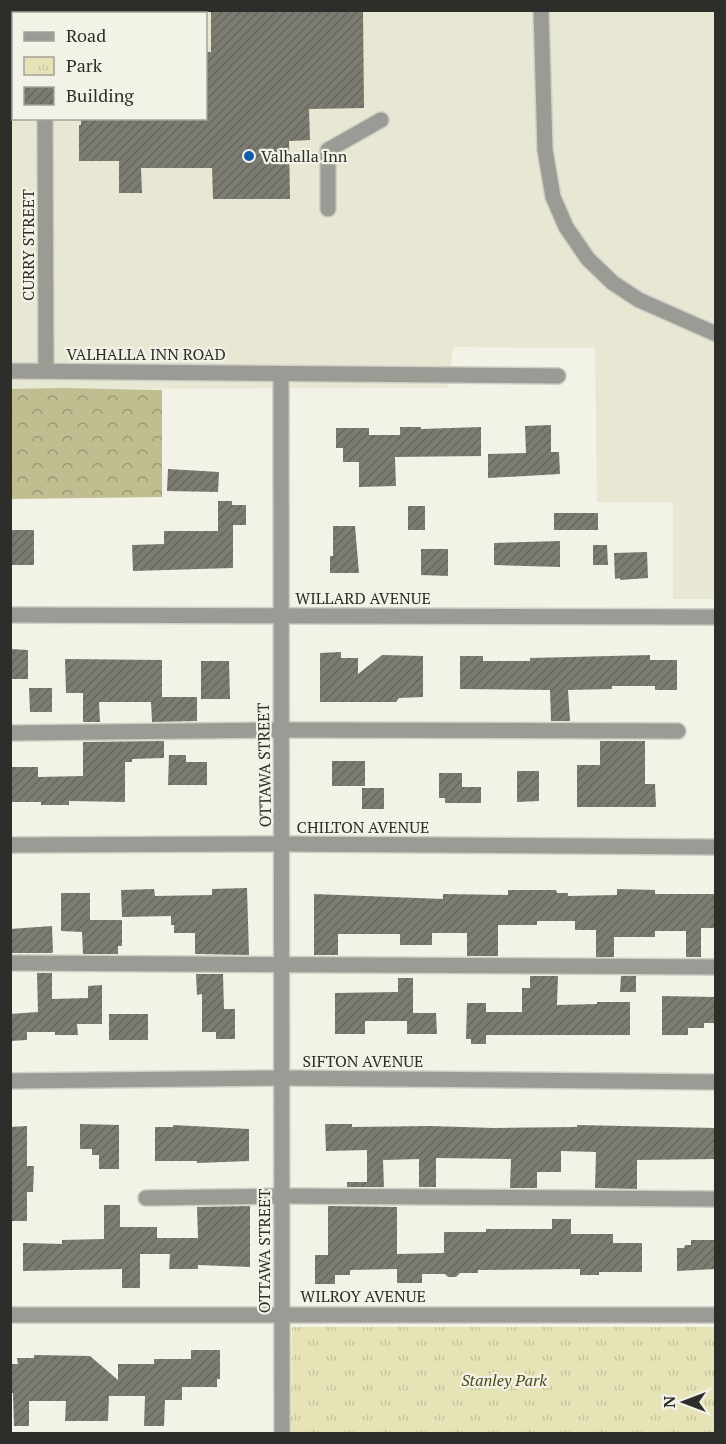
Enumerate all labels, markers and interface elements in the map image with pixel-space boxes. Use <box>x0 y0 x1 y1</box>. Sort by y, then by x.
legend <box>12 12 207 120</box>
text: Road <box>66 23 106 47</box>
text: Park <box>66 53 103 77</box>
text: Building <box>66 83 134 107</box>
place label: Valhalla Inn <box>261 145 348 167</box>
marker: Valhalla Inn <box>242 149 256 163</box>
street label: CURRY STREET <box>17 189 39 301</box>
street label: VALHALLA INN ROAD <box>66 343 226 365</box>
street label: WILLARD AVENUE <box>295 587 431 609</box>
street label: OTTAWA STREET <box>252 702 276 828</box>
street label: CHILTON AVENUE <box>297 816 429 838</box>
street label: SIFTON AVENUE <box>303 1050 423 1072</box>
street label: OTTAWA STREET <box>253 1189 275 1313</box>
street label: WILROY AVENUE <box>300 1285 426 1307</box>
park label: Stanley Park <box>461 1369 547 1391</box>
north arrow <box>654 1372 714 1432</box>
text: N <box>658 1396 680 1408</box>

